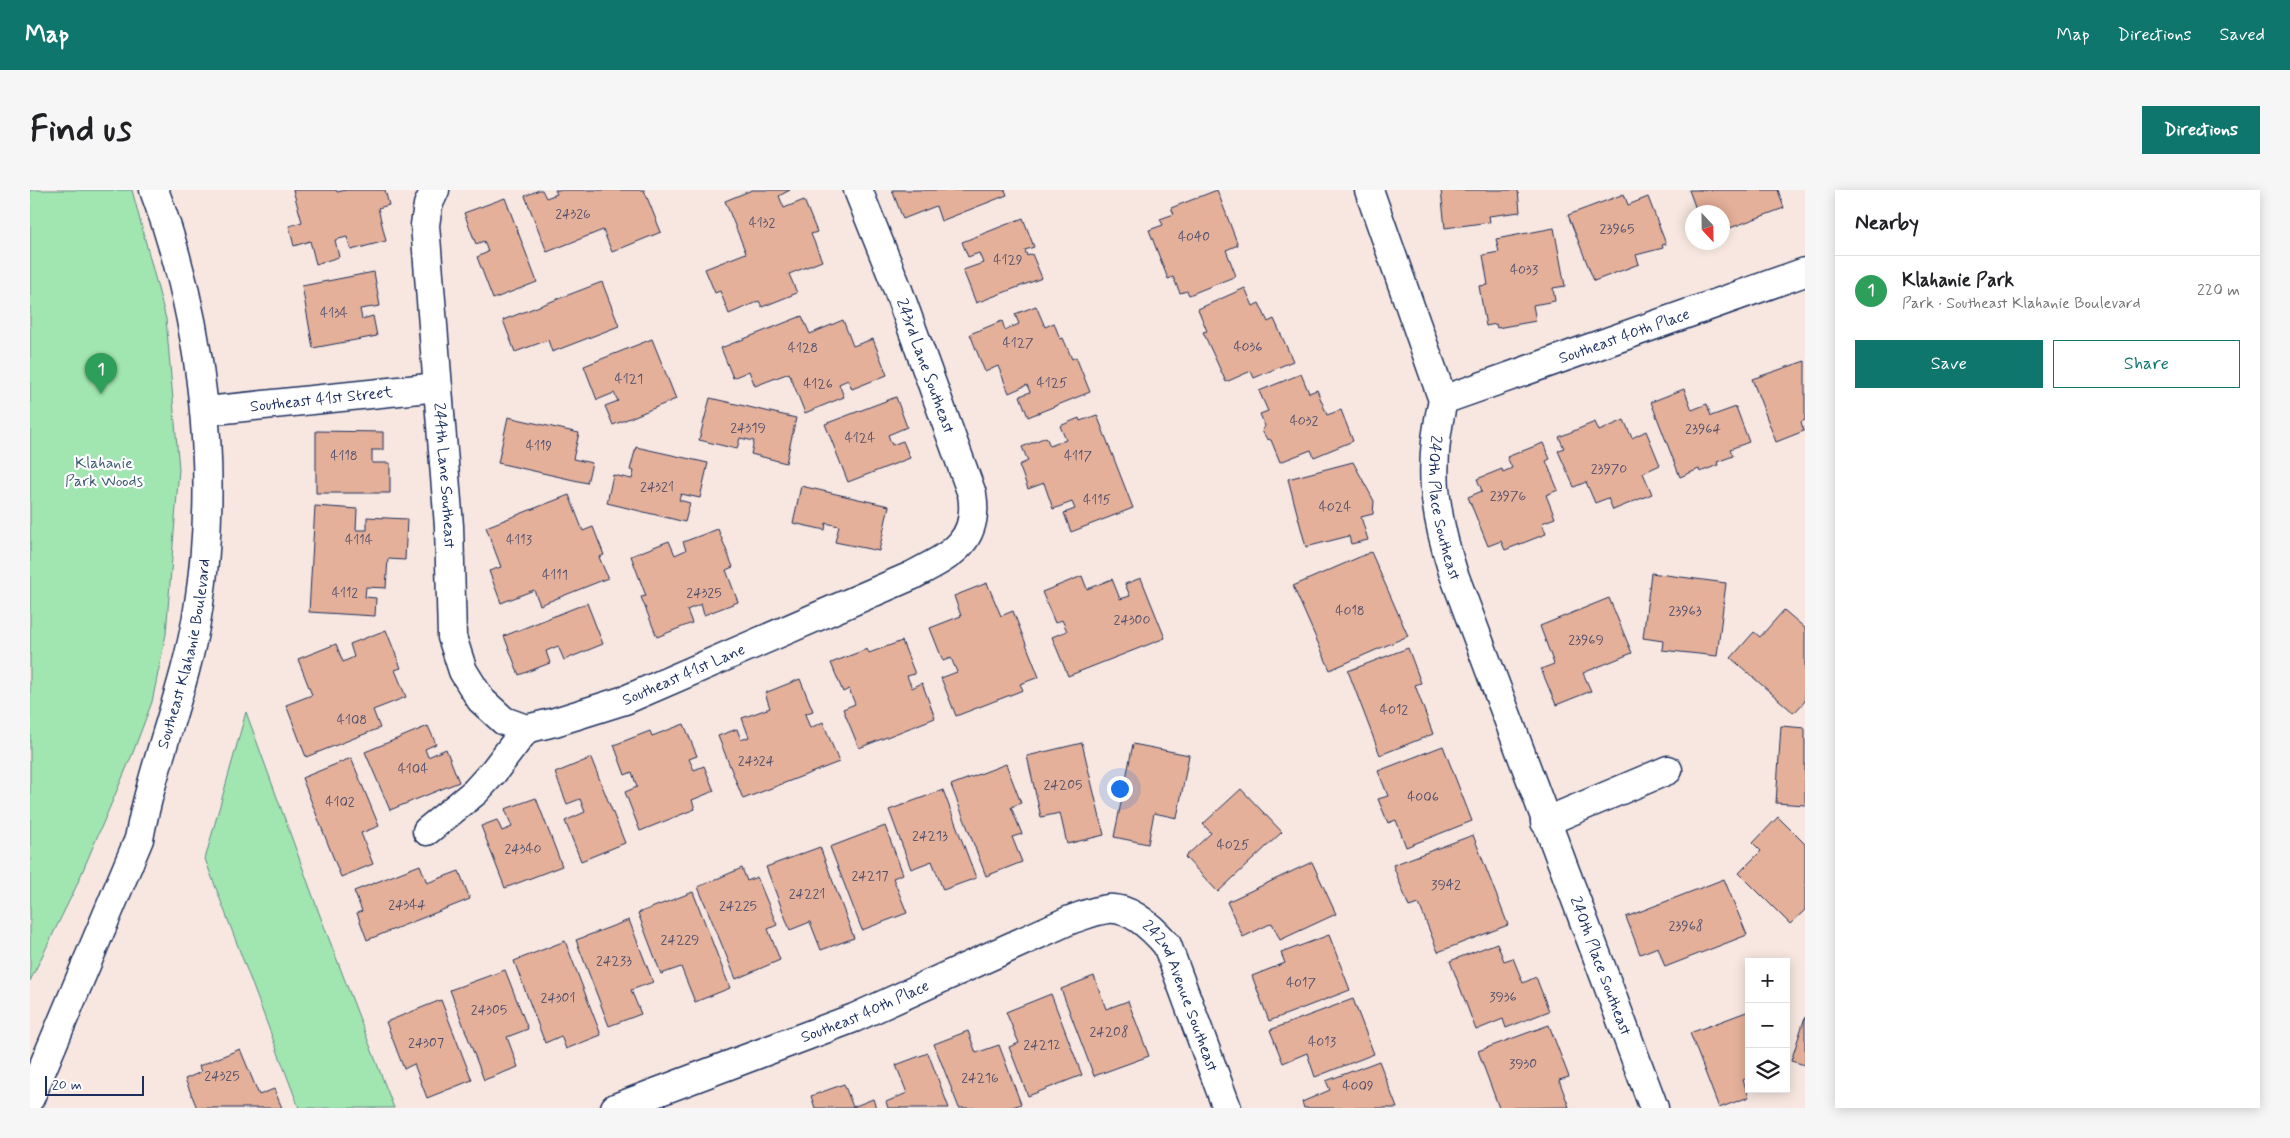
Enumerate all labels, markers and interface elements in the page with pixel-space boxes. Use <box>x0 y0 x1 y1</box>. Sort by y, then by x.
text: Map <box>25 20 69 51</box>
text: Map <box>2057 23 2090 47</box>
text: Directions <box>2118 23 2192 47</box>
text: Saved <box>2220 23 2265 47</box>
button: Directions <box>2142 106 2260 154</box>
text: Find us <box>30 107 132 153</box>
house number: 24326 <box>555 205 591 223</box>
north arrow <box>1685 205 1730 250</box>
text: Nearby <box>1855 209 1919 237</box>
house number: 4132 <box>749 214 776 232</box>
house number: 23965 <box>1600 220 1634 238</box>
house number: 4040 <box>1178 228 1210 246</box>
house number: 4129 <box>993 251 1023 269</box>
house number: 4033 <box>1510 261 1538 279</box>
text: Klahanie Park <box>1902 268 2014 293</box>
text: 1 <box>1867 280 1875 301</box>
text: 220 m <box>2197 280 2240 301</box>
text: Park · Southeast Klahanie Boulevard <box>1902 293 2140 314</box>
street label: 243rd Lane Southeast <box>891 296 959 436</box>
street label: Southeast 40th Place <box>1556 303 1692 369</box>
house number: 4134 <box>320 304 348 322</box>
house number: 4127 <box>1002 334 1034 352</box>
house number: 4036 <box>1233 338 1263 356</box>
house number: 4128 <box>788 339 818 357</box>
button: Save <box>1855 340 2043 388</box>
button: Share <box>2053 340 2240 388</box>
pin: 1 <box>85 353 117 394</box>
house number: 4121 <box>615 370 643 388</box>
house number: 4125 <box>1037 374 1067 392</box>
house number: 4126 <box>803 375 833 393</box>
street label: Southeast 41st Street <box>249 381 394 417</box>
street label: 244th Lane Southeast <box>429 402 460 549</box>
house number: 4032 <box>1290 412 1319 430</box>
house number: 24319 <box>730 419 766 437</box>
house number: 23964 <box>1685 420 1721 438</box>
house number: 4124 <box>845 429 875 447</box>
street label: 240th Place Southeast <box>1424 434 1466 583</box>
house number: 4119 <box>526 437 552 455</box>
house number: 4118 <box>330 447 358 465</box>
house number: 4117 <box>1064 447 1093 465</box>
park label: Klahanie Park Woods <box>65 453 143 492</box>
house number: 23970 <box>1591 460 1627 478</box>
house number: 24321 <box>640 478 674 496</box>
house number: 23976 <box>1490 487 1526 505</box>
house number: 4115 <box>1083 491 1111 509</box>
house number: 4024 <box>1319 498 1351 516</box>
house number: 4114 <box>345 531 373 549</box>
house number: 4113 <box>506 531 532 549</box>
street label: Southeast Klahanie Boulevard <box>152 558 215 751</box>
house number: 4111 <box>542 566 568 584</box>
house number: 4112 <box>332 584 358 602</box>
house number: 24325 <box>686 584 722 602</box>
house number: 4018 <box>1335 602 1365 620</box>
house number: 23963 <box>1668 602 1702 620</box>
house number: 24300 <box>1114 611 1150 629</box>
house number: 23969 <box>1568 631 1604 649</box>
street label: Southeast 41st Lane <box>619 639 748 710</box>
house number: 4012 <box>1380 701 1408 719</box>
house number: 4108 <box>337 711 367 729</box>
house number: 24324 <box>738 752 775 770</box>
house number: 4104 <box>398 760 428 778</box>
house number: 24205 <box>1044 776 1083 794</box>
your location <box>1107 776 1133 802</box>
house number: 4006 <box>1407 788 1439 806</box>
house number: 4102 <box>325 793 355 811</box>
house number: 24213 <box>912 827 948 845</box>
house number: 4025 <box>1217 836 1249 854</box>
house number: 24340 <box>504 840 542 858</box>
house number: 24217 <box>851 867 889 885</box>
house number: 3942 <box>1431 876 1461 894</box>
house number: 24221 <box>789 885 825 903</box>
street label: 240th Place Southeast <box>1565 893 1636 1038</box>
house number: 24344 <box>388 896 426 914</box>
house number: 24225 <box>719 897 757 915</box>
street label: 242nd Avenue Southeast <box>1138 915 1223 1074</box>
house number: 23968 <box>1669 917 1704 935</box>
house number: 24229 <box>661 931 699 949</box>
house number: 24233 <box>596 952 632 970</box>
map controls <box>1745 958 1790 1093</box>
button: + <box>1745 958 1790 1003</box>
house number: 4017 <box>1286 974 1317 992</box>
street label: Southeast 40th Place <box>798 975 932 1048</box>
house number: 3936 <box>1489 988 1517 1006</box>
house number: 24301 <box>541 989 575 1007</box>
house number: 24305 <box>471 1001 507 1019</box>
button: − <box>1745 1003 1790 1048</box>
house number: 24208 <box>1089 1023 1129 1041</box>
house number: 4013 <box>1308 1033 1336 1051</box>
house number: 24307 <box>408 1034 444 1052</box>
house number: 24212 <box>1023 1036 1061 1054</box>
button: layers <box>1745 1048 1790 1093</box>
house number: 3930 <box>1509 1055 1537 1073</box>
house number: 24325 <box>204 1067 240 1085</box>
house number: 24216 <box>961 1069 999 1087</box>
scale bar <box>45 1073 144 1096</box>
text: 20 m <box>52 1076 82 1094</box>
house number: 4009 <box>1342 1077 1374 1095</box>

